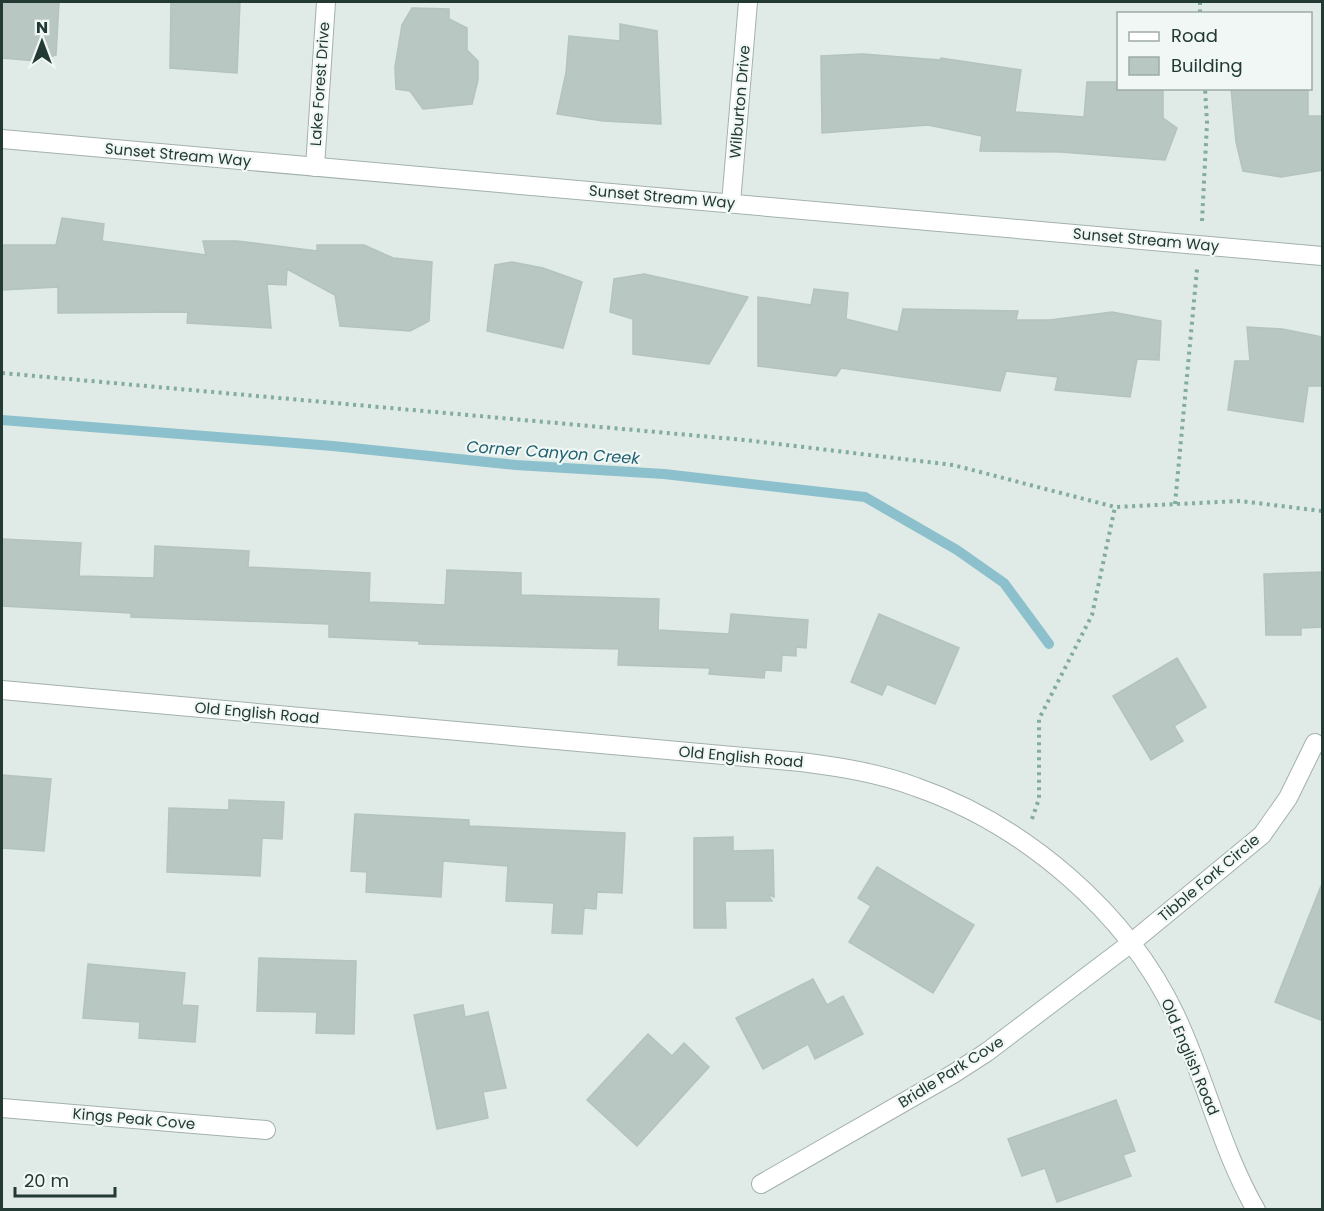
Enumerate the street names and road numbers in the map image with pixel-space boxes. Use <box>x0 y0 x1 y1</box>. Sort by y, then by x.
street label: Lake Forest Drive <box>305 21 334 147</box>
street label: Wilburton Drive <box>724 44 755 159</box>
street label: Sunset Stream Way <box>104 138 253 171</box>
street label: Sunset Stream Way <box>588 180 737 213</box>
street label: Sunset Stream Way <box>1072 223 1221 256</box>
street label: Old English Road <box>194 697 320 728</box>
street label: Old English Road <box>678 741 804 772</box>
street label: Tibble Fork Circle <box>1153 829 1264 926</box>
street label: Old English Road <box>1156 995 1225 1118</box>
street label: Bridle Park Cove <box>894 1031 1007 1112</box>
street label: Kings Peak Cove <box>72 1103 196 1134</box>

